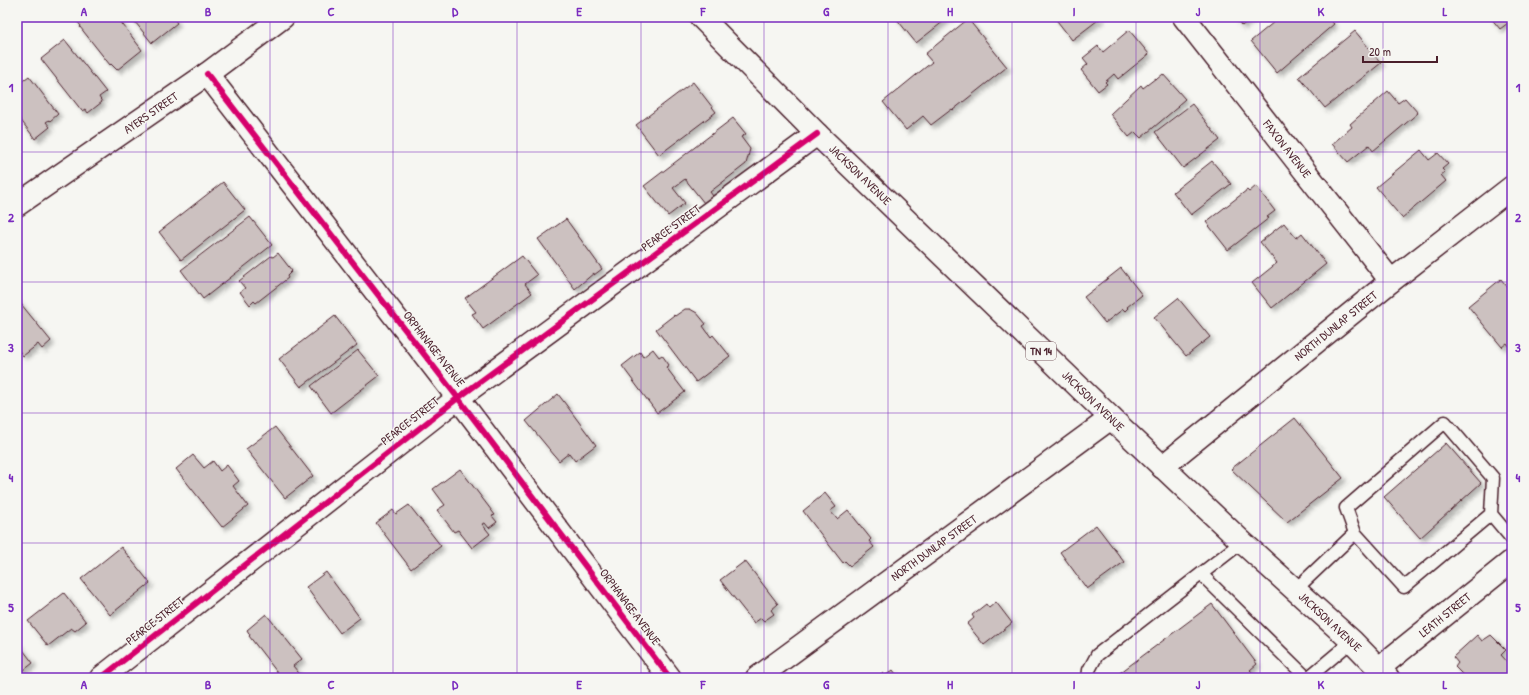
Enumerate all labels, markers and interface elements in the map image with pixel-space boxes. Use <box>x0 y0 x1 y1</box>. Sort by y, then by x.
text: A <box>81 2 88 20</box>
text: B <box>205 2 212 20</box>
text: C <box>327 2 335 20</box>
text: D <box>452 2 459 20</box>
text: E <box>576 2 582 20</box>
text: F <box>700 2 707 20</box>
text: G <box>823 2 830 20</box>
text: H <box>947 2 953 20</box>
text: I <box>1072 2 1076 20</box>
text: J <box>1196 2 1201 20</box>
text: K <box>1318 2 1325 20</box>
text: L <box>1443 2 1448 20</box>
scale bar <box>1363 38 1437 64</box>
text: 20 m <box>1369 43 1391 60</box>
text: 1 <box>9 78 14 96</box>
text: 1 <box>1516 78 1521 96</box>
street label: AYERS STREET <box>120 87 182 138</box>
street label: FAXON AVENUE <box>1259 115 1316 182</box>
street label: JACKSON AVENUE <box>825 141 896 209</box>
street label: PEARCE STREET <box>637 200 704 255</box>
text: 2 <box>8 208 15 226</box>
text: 2 <box>1515 208 1522 226</box>
street label: NORTH DUNLAP STREET <box>1290 286 1381 365</box>
street label: ORPHANAGE AVENUE <box>399 307 470 391</box>
text: 3 <box>8 338 14 356</box>
text: 3 <box>1515 338 1521 356</box>
road number: TN 14 <box>1026 342 1056 360</box>
street label: JACKSON AVENUE <box>1058 367 1129 435</box>
street label: PEARCE STREET <box>377 392 443 449</box>
text: 4 <box>9 468 14 486</box>
text: 4 <box>1516 468 1521 486</box>
street label: NORTH DUNLAP STREET <box>887 510 981 585</box>
street label: ORPHANAGE AVENUE <box>596 565 665 649</box>
street label: JACKSON AVENUE <box>1295 588 1366 656</box>
street label: LEATH STREET <box>1415 588 1475 641</box>
street label: PEARCE STREET <box>122 592 188 649</box>
text: 5 <box>8 598 14 616</box>
text: 5 <box>1515 598 1521 616</box>
text: A <box>81 675 88 693</box>
text: B <box>205 675 212 693</box>
text: C <box>327 675 335 693</box>
text: D <box>452 675 459 693</box>
text: E <box>576 675 582 693</box>
text: F <box>700 675 707 693</box>
text: G <box>823 675 830 693</box>
text: H <box>947 675 953 693</box>
text: I <box>1072 675 1076 693</box>
text: J <box>1196 675 1201 693</box>
text: K <box>1318 675 1325 693</box>
text: L <box>1443 675 1448 693</box>

